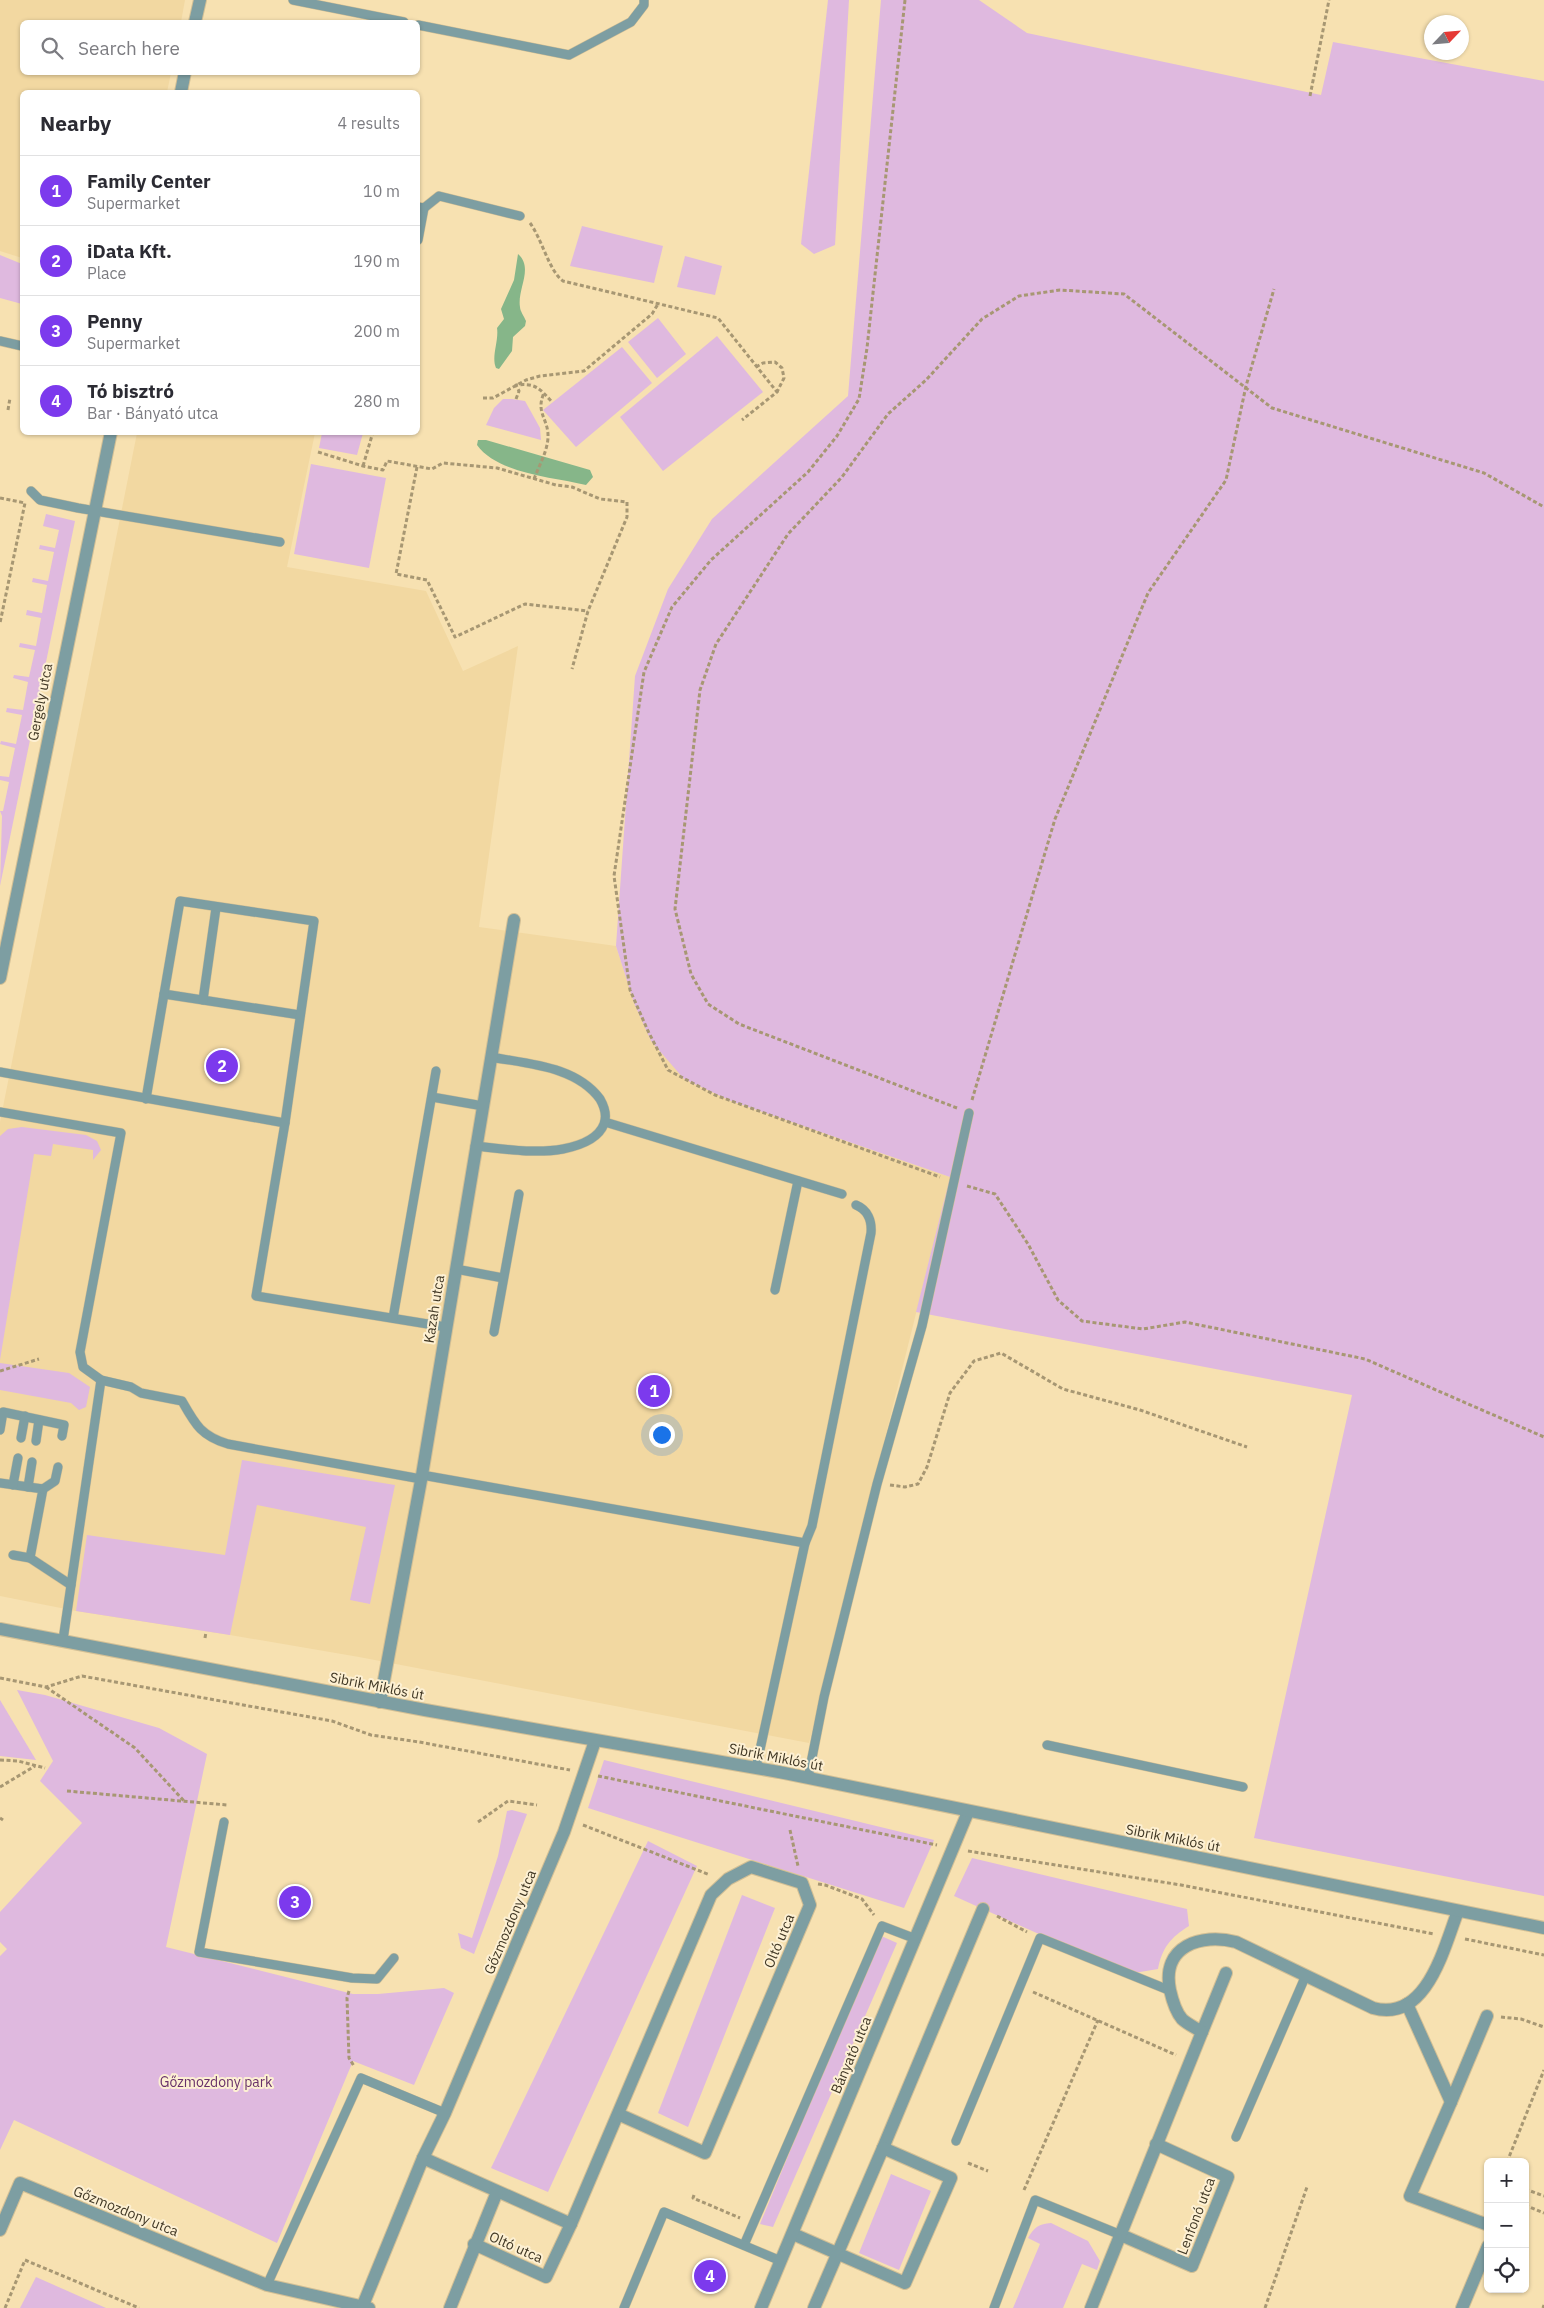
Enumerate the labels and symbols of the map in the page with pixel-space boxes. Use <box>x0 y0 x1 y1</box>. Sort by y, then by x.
north arrow <box>1424 15 1469 60</box>
street label: Gergely utca <box>24 661 56 742</box>
pin: 2 <box>206 1047 238 1085</box>
street label: Kazah utca <box>420 1273 448 1344</box>
pin: 1 <box>638 1372 670 1410</box>
your location <box>649 1422 675 1448</box>
street label: Sibrik Miklós út <box>328 1668 426 1704</box>
street label: Sibrik Miklós út <box>727 1739 825 1775</box>
street label: Sibrik Miklós út <box>1124 1820 1222 1856</box>
street label: Gőzmozdony utca <box>480 1867 540 1977</box>
pin: 3 <box>279 1883 311 1921</box>
street label: Oltó utca <box>760 1911 799 1971</box>
street label: Bányató utca <box>827 2013 876 2096</box>
park label: Gőzmozdony park <box>160 2073 273 2091</box>
street label: Lenfonó utca <box>1173 2174 1219 2257</box>
street label: Gőzmozdony utca <box>71 2182 182 2240</box>
street label: Oltó utca <box>486 2227 546 2267</box>
pin: 4 <box>694 2257 726 2295</box>

